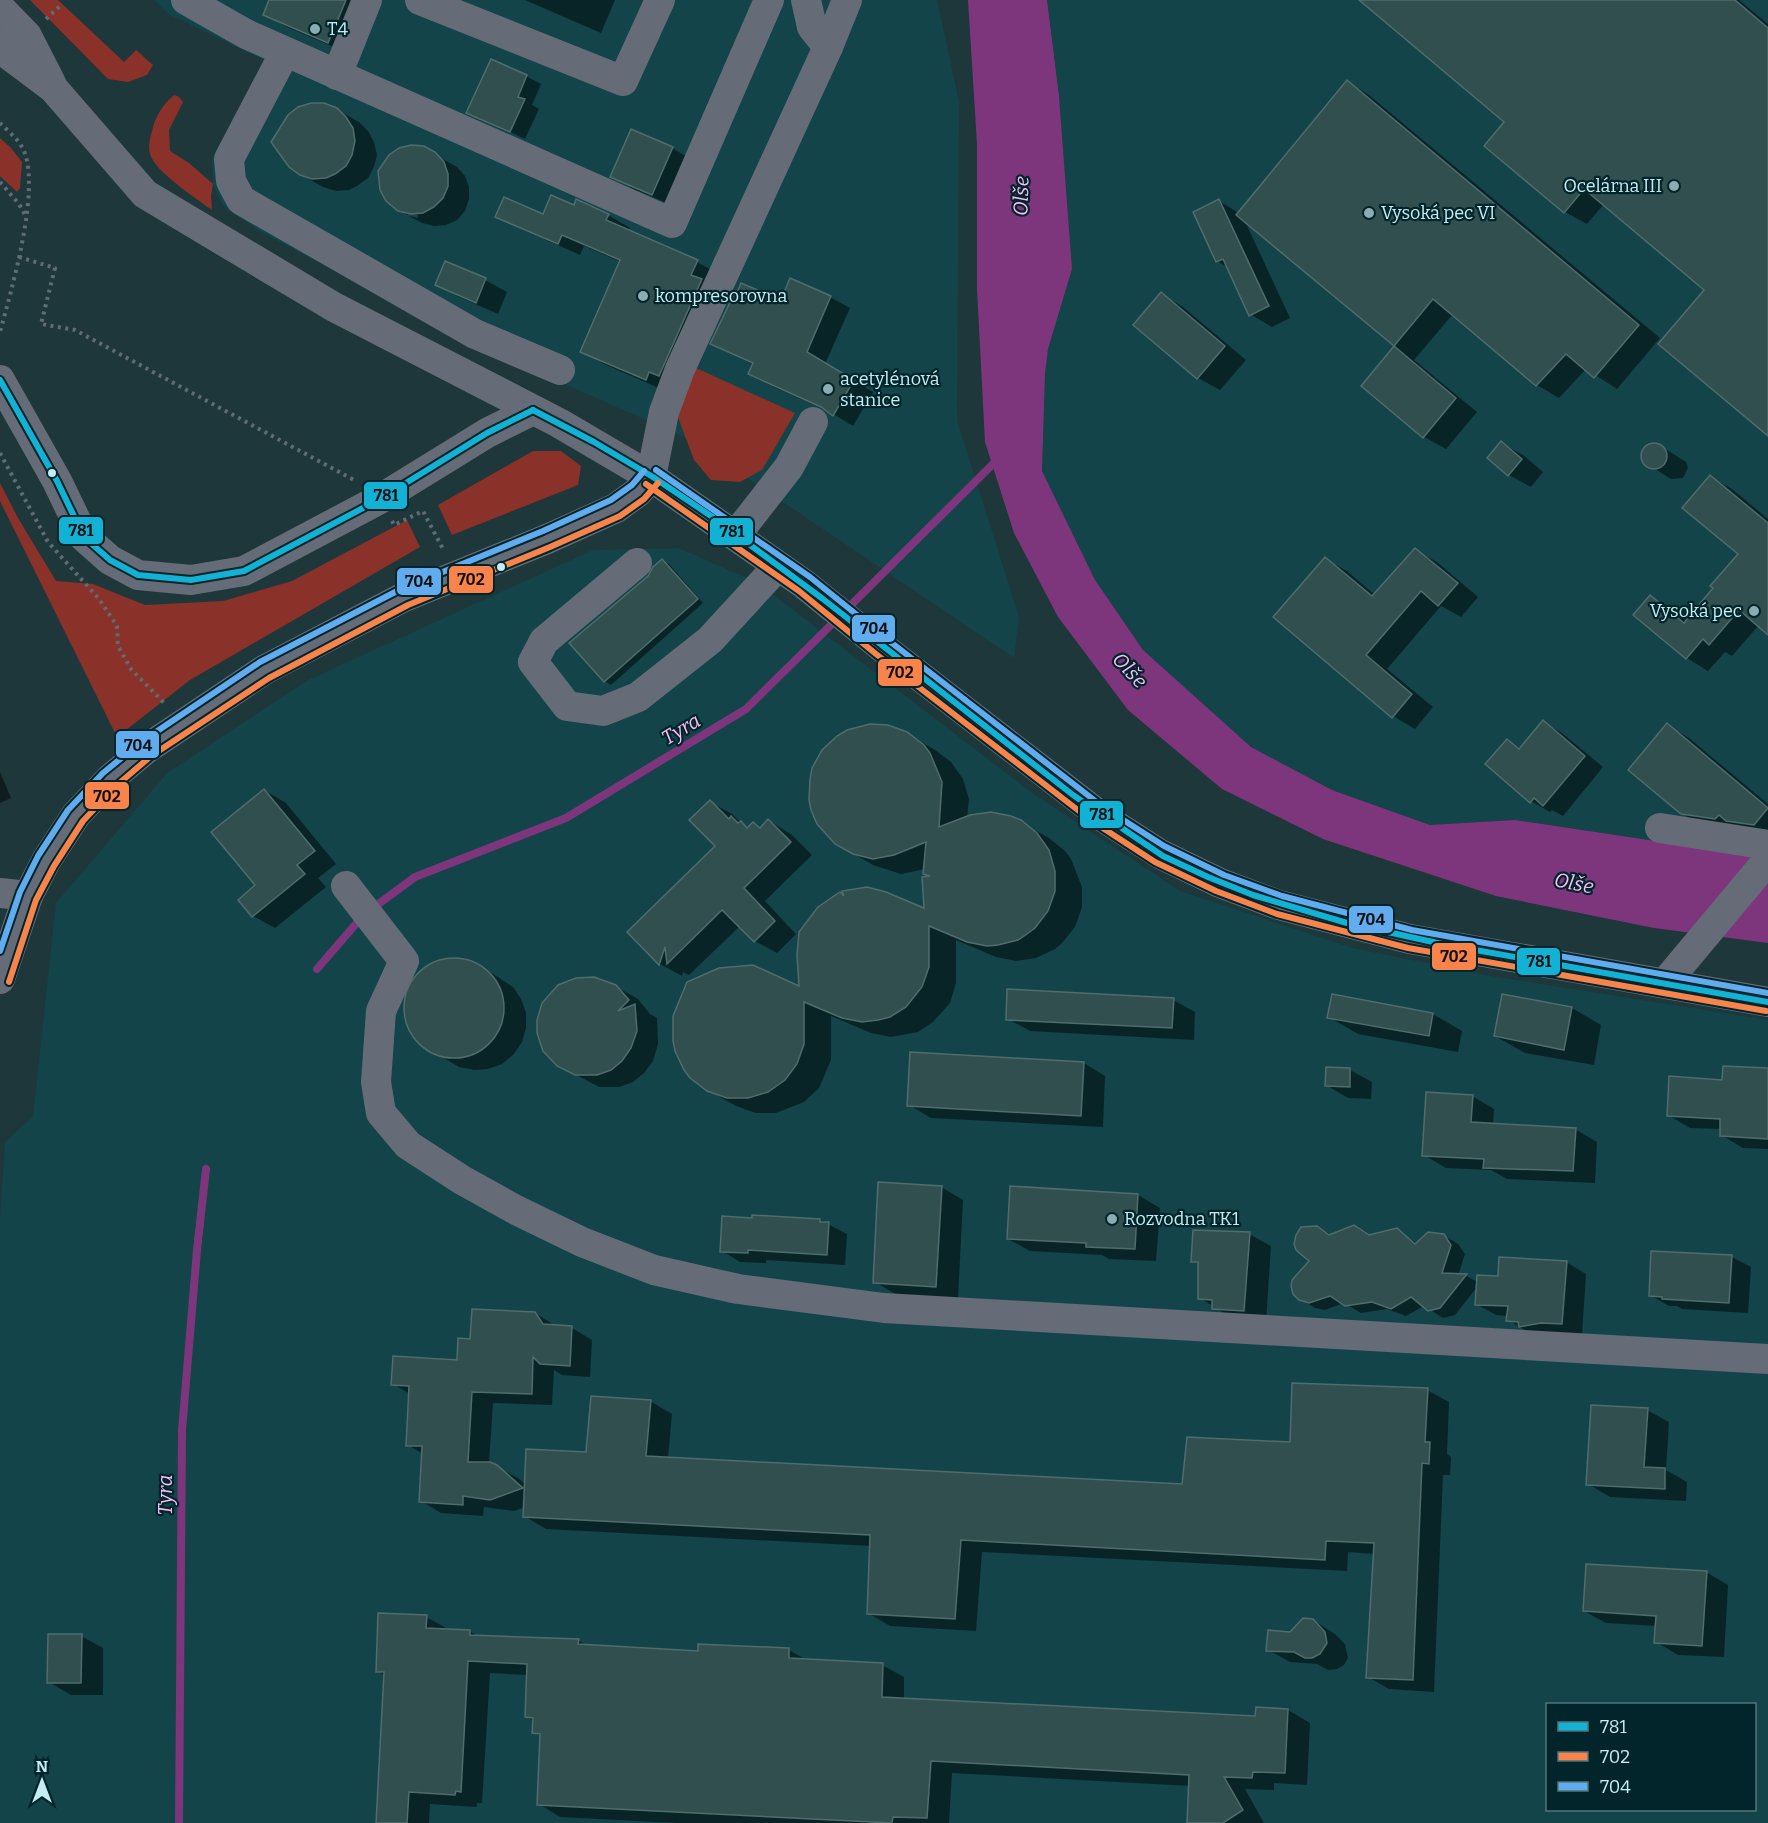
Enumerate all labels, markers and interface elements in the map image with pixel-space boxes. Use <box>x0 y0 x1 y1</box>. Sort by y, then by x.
place label: T4 <box>327 18 349 40</box>
marker: T4 <box>308 22 322 36</box>
place label: Ocelárna III <box>1564 175 1662 197</box>
water label: Olše <box>1008 176 1034 216</box>
marker: Ocelárna III <box>1667 179 1681 193</box>
place label: Vysoká pec VI <box>1381 202 1495 224</box>
marker: Vysoká pec VI <box>1362 206 1376 220</box>
place label: kompresorovna <box>655 285 787 307</box>
marker: kompresorovna <box>636 289 650 303</box>
place label: acetylénová stanice <box>840 368 940 411</box>
marker: acetylénová stanice <box>821 382 835 396</box>
unlabelled marker <box>46 467 58 479</box>
line badge: 781 <box>363 481 408 510</box>
text: 781 <box>374 486 399 505</box>
line badge: 781 <box>58 516 104 545</box>
line badge: 781 <box>709 517 754 546</box>
text: 781 <box>69 521 94 540</box>
text: 781 <box>720 522 745 541</box>
unlabelled marker <box>495 561 507 573</box>
line badge: 702 <box>448 565 494 594</box>
line badge: 704 <box>396 567 442 596</box>
text: 702 <box>457 570 485 589</box>
text: 704 <box>405 572 433 591</box>
place label: Vysoká pec <box>1650 600 1742 622</box>
marker: Vysoká pec <box>1747 604 1761 618</box>
line badge: 704 <box>851 614 896 643</box>
text: 704 <box>860 619 888 638</box>
water label: Olše <box>1108 647 1152 693</box>
line badge: 702 <box>877 658 923 687</box>
text: 702 <box>886 663 914 682</box>
water label: Tyra <box>657 708 705 750</box>
line badge: 704 <box>115 730 160 759</box>
text: 704 <box>124 736 152 755</box>
line badge: 702 <box>84 781 130 810</box>
text: 702 <box>93 787 121 806</box>
line badge: 781 <box>1079 800 1124 829</box>
text: 781 <box>1090 805 1115 824</box>
water label: Olše <box>1552 867 1596 899</box>
line badge: 704 <box>1348 905 1394 934</box>
text: 704 <box>1357 910 1385 929</box>
line badge: 702 <box>1431 942 1477 971</box>
text: 702 <box>1440 947 1468 966</box>
line badge: 781 <box>1516 947 1561 976</box>
text: 781 <box>1527 952 1552 971</box>
place label: Rozvodna TK1 <box>1124 1208 1240 1230</box>
marker: Rozvodna TK1 <box>1105 1212 1119 1226</box>
water label: Tyra <box>153 1475 177 1515</box>
legend <box>1546 1703 1756 1811</box>
text: 781 <box>1600 1716 1628 1738</box>
text: 702 <box>1600 1746 1630 1768</box>
north arrow <box>12 1751 72 1811</box>
text: N <box>36 1757 48 1776</box>
text: 704 <box>1600 1776 1631 1798</box>

